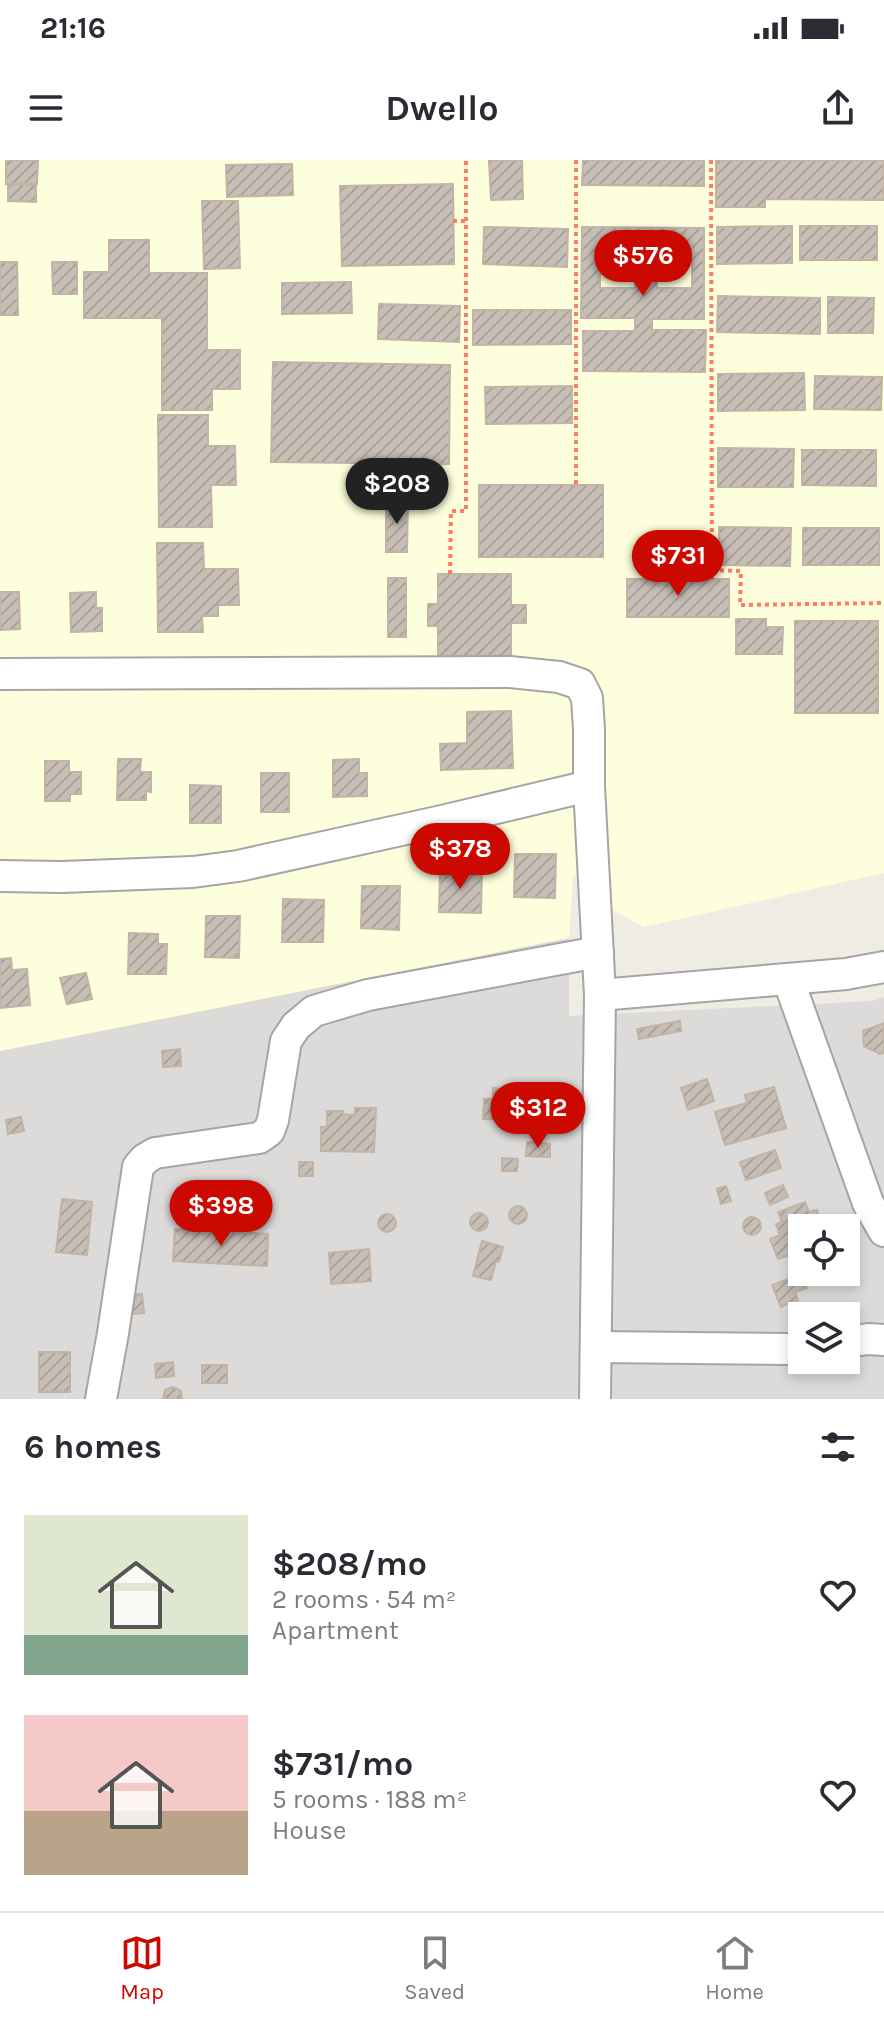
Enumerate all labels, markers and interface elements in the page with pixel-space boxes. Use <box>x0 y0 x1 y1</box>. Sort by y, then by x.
text: 21:16 <box>40 10 106 46</box>
icon: menu <box>24 86 68 130</box>
icon: share <box>816 86 860 130</box>
text: Dwello <box>385 87 499 129</box>
pin: $576 <box>596 230 690 298</box>
text: $576 <box>612 240 674 271</box>
pin: $208 <box>350 458 444 526</box>
text: $208 <box>364 468 430 499</box>
pin: $731 <box>631 530 725 598</box>
text: $731 <box>650 540 706 571</box>
pin: $378 <box>413 823 507 891</box>
text: $378 <box>428 833 492 864</box>
pin: $312 <box>491 1082 585 1150</box>
text: $312 <box>508 1092 568 1123</box>
pin: $398 <box>174 1180 268 1248</box>
text: $398 <box>188 1190 254 1221</box>
map controls <box>788 1214 860 1374</box>
button: locate <box>788 1214 860 1286</box>
button: layers <box>788 1302 860 1374</box>
icon: filters <box>816 1425 860 1469</box>
text: 6 homes <box>24 1427 162 1467</box>
text: $208/mo <box>272 1544 427 1584</box>
icon: home <box>88 1547 184 1643</box>
icon: heart <box>816 1573 860 1617</box>
text: 2 rooms · 54 m² <box>272 1584 456 1615</box>
text: Apartment <box>272 1615 399 1646</box>
text: $731/mo <box>272 1744 413 1784</box>
icon: home <box>88 1747 184 1843</box>
icon: heart <box>816 1773 860 1817</box>
text: 5 rooms · 188 m² <box>272 1784 467 1815</box>
text: House <box>272 1815 346 1846</box>
tab: Map <box>120 1931 164 2005</box>
tab: Saved <box>404 1931 465 2005</box>
tab: Home <box>705 1931 764 2005</box>

